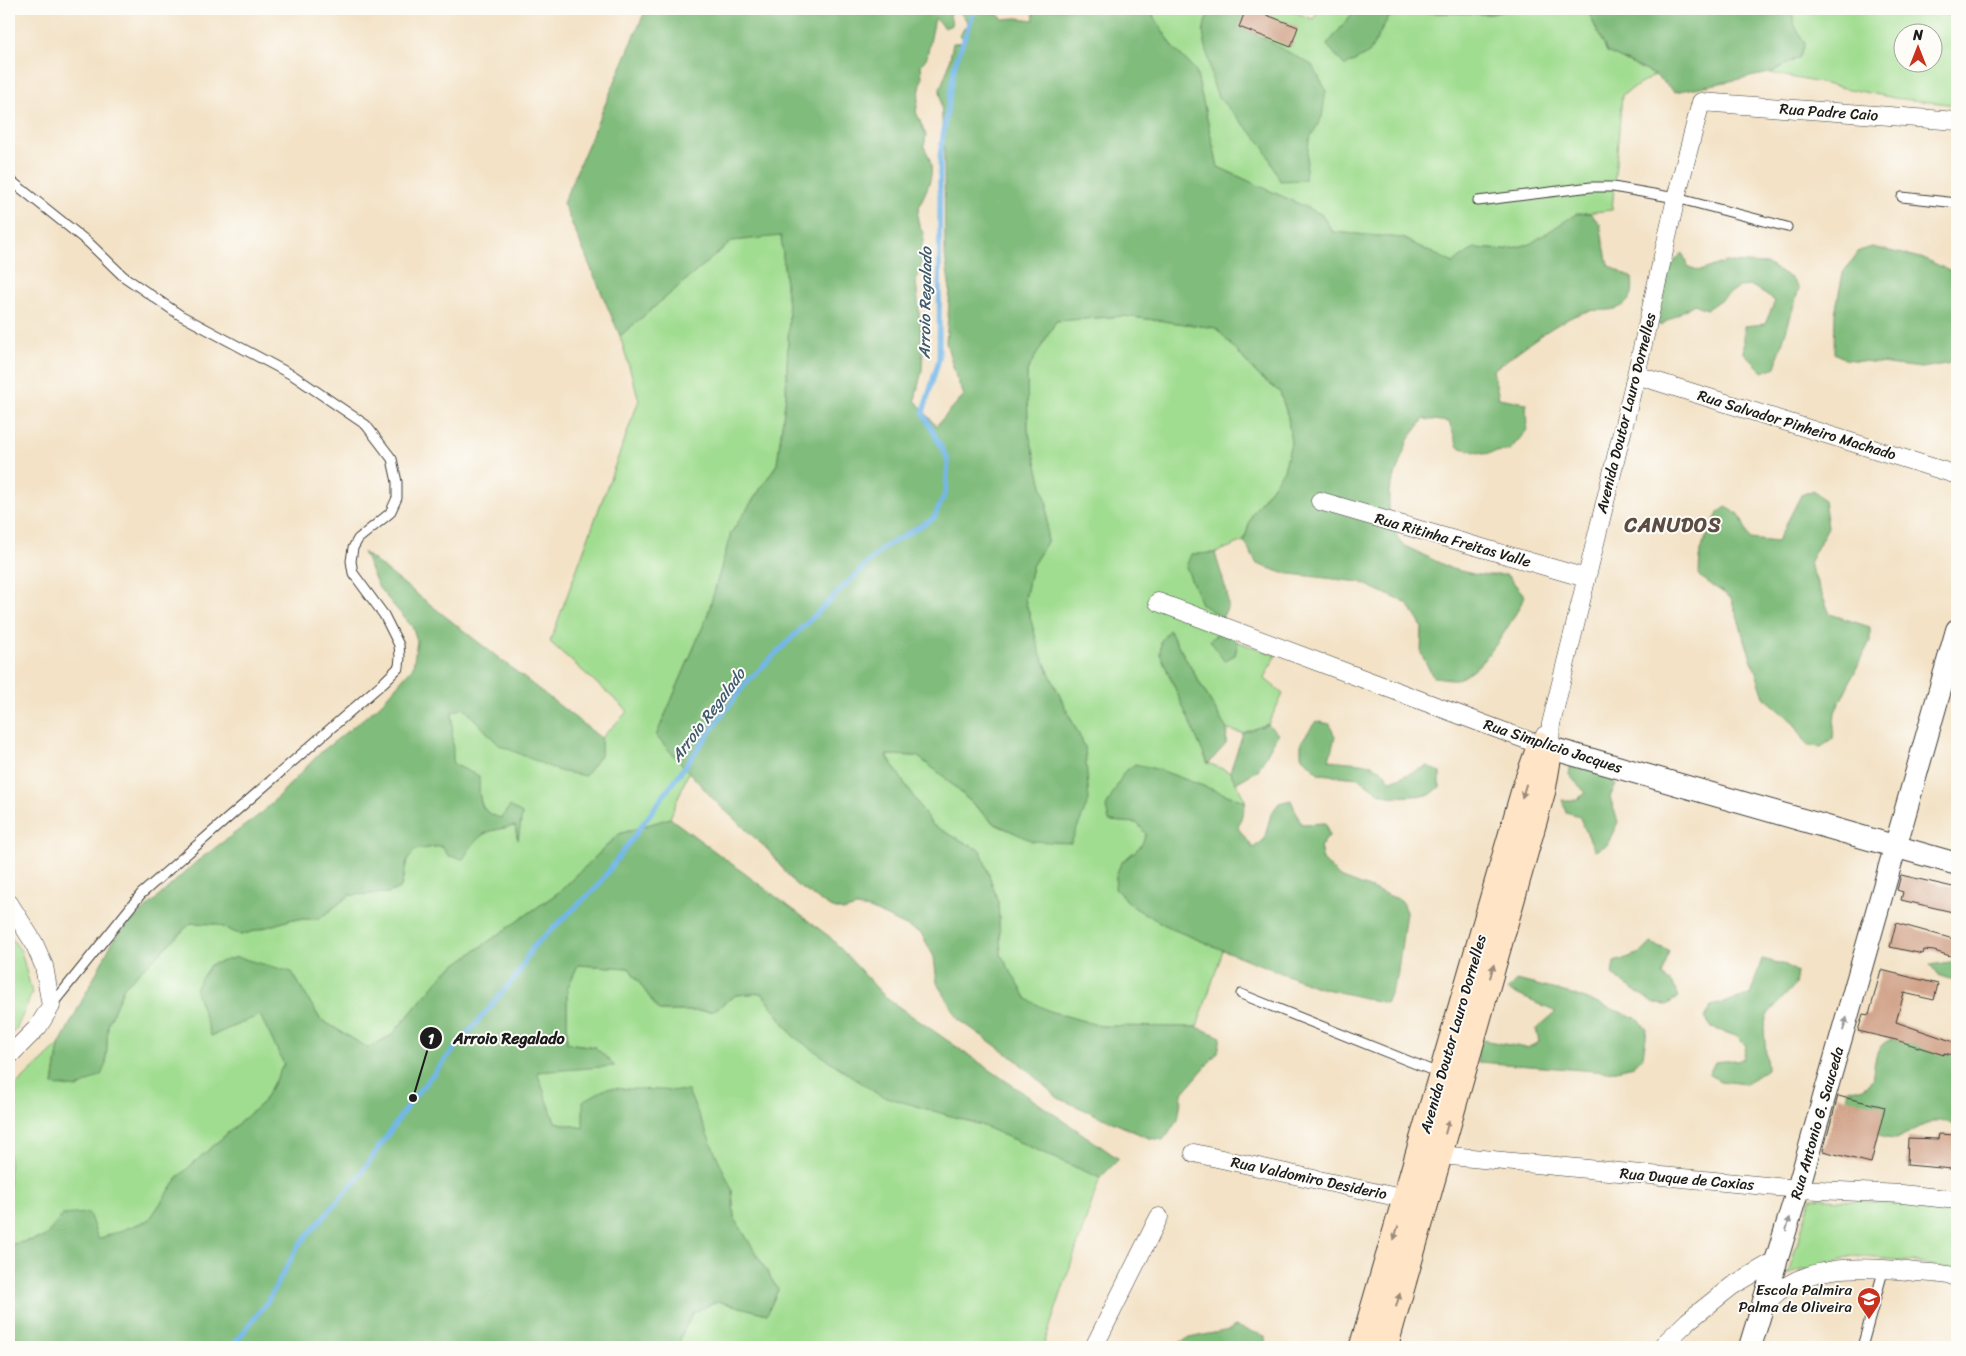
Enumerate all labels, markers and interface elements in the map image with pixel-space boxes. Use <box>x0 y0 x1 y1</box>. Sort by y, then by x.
north arrow <box>1894 22 1944 72</box>
text: N <box>1912 23 1923 48</box>
street label: Rua Padre Caio <box>1779 96 1880 128</box>
water label: Arroio Regalado <box>910 245 941 360</box>
street label: Avenida Doutor Lauro Dornelles <box>1588 310 1664 517</box>
street label: Rua Salvador Pinheiro Machado <box>1695 382 1900 468</box>
street label: Rua Ritinha Freitas Valle <box>1372 505 1534 575</box>
district label: CANUDOS <box>1623 508 1722 543</box>
water label: Arroio Regalado <box>662 660 754 769</box>
street label: Rua Simplicio Jacques <box>1480 711 1626 781</box>
one-way arrow <box>1520 784 1528 799</box>
street label: Avenida Doutor Lauro Dornelles <box>1412 931 1494 1138</box>
one-way arrow <box>1488 963 1496 978</box>
one-way arrow <box>1842 1017 1850 1032</box>
callout: Arroio Regalado <box>419 1023 575 1054</box>
text: Arroio Regalado <box>452 1024 566 1053</box>
text: 1 <box>428 1026 435 1052</box>
street label: Rua Antonio G. Sauceda <box>1783 1043 1851 1202</box>
one-way arrow <box>1443 1119 1451 1135</box>
street label: Rua Valdomiro Desiderio <box>1229 1149 1390 1207</box>
street label: Rua Duque de Caxias <box>1619 1160 1755 1198</box>
one-way arrow <box>1784 1216 1792 1232</box>
one-way arrow <box>1391 1225 1399 1240</box>
place label: Escola Palmira Palma de Oliveira <box>1738 1277 1852 1320</box>
school or university icon: Escola Palmira Palma de Oliveira <box>1856 1286 1882 1320</box>
one-way arrow <box>1395 1293 1403 1308</box>

